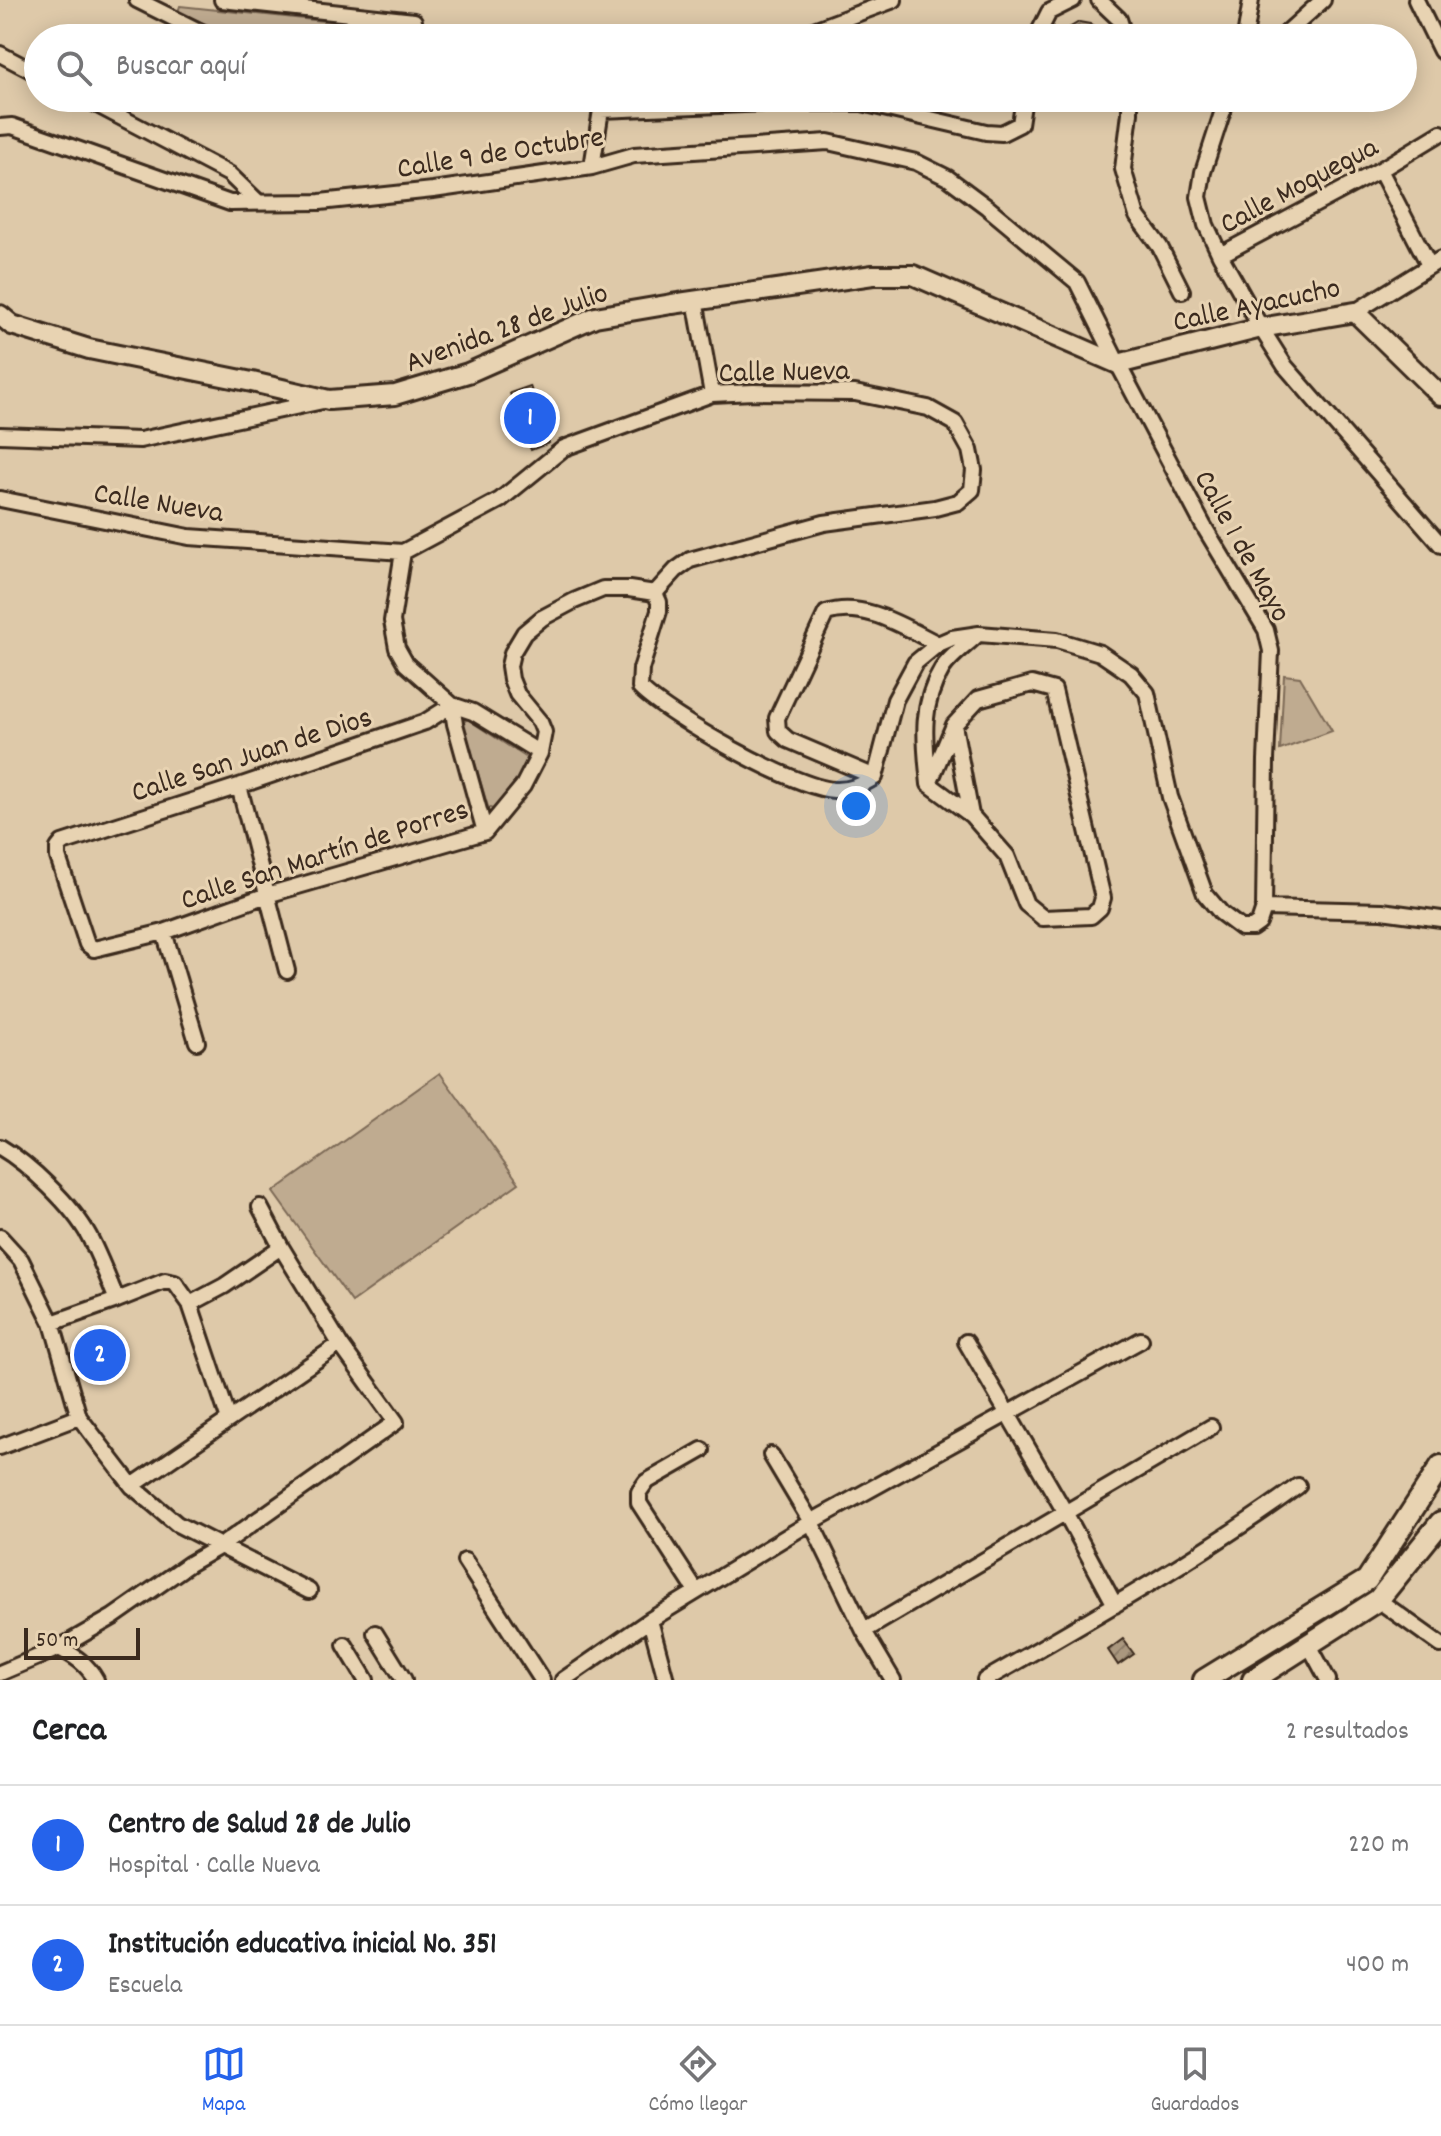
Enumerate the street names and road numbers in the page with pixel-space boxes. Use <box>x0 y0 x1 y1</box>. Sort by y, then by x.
street label: Calle 9 de Octubre <box>394 118 607 193</box>
street label: Calle Moquegua <box>1213 128 1388 248</box>
street label: Calle Ayacucho <box>1169 269 1345 346</box>
street label: Avenida 28 de Julio <box>400 274 615 387</box>
street label: Calle Nueva <box>718 352 851 397</box>
street label: Calle 1 de Mayo <box>1181 463 1300 631</box>
street label: Calle Nueva <box>90 474 227 537</box>
street label: Calle San Juan de Dios <box>126 698 378 817</box>
street label: Calle San Martín de Porres <box>176 790 475 924</box>

